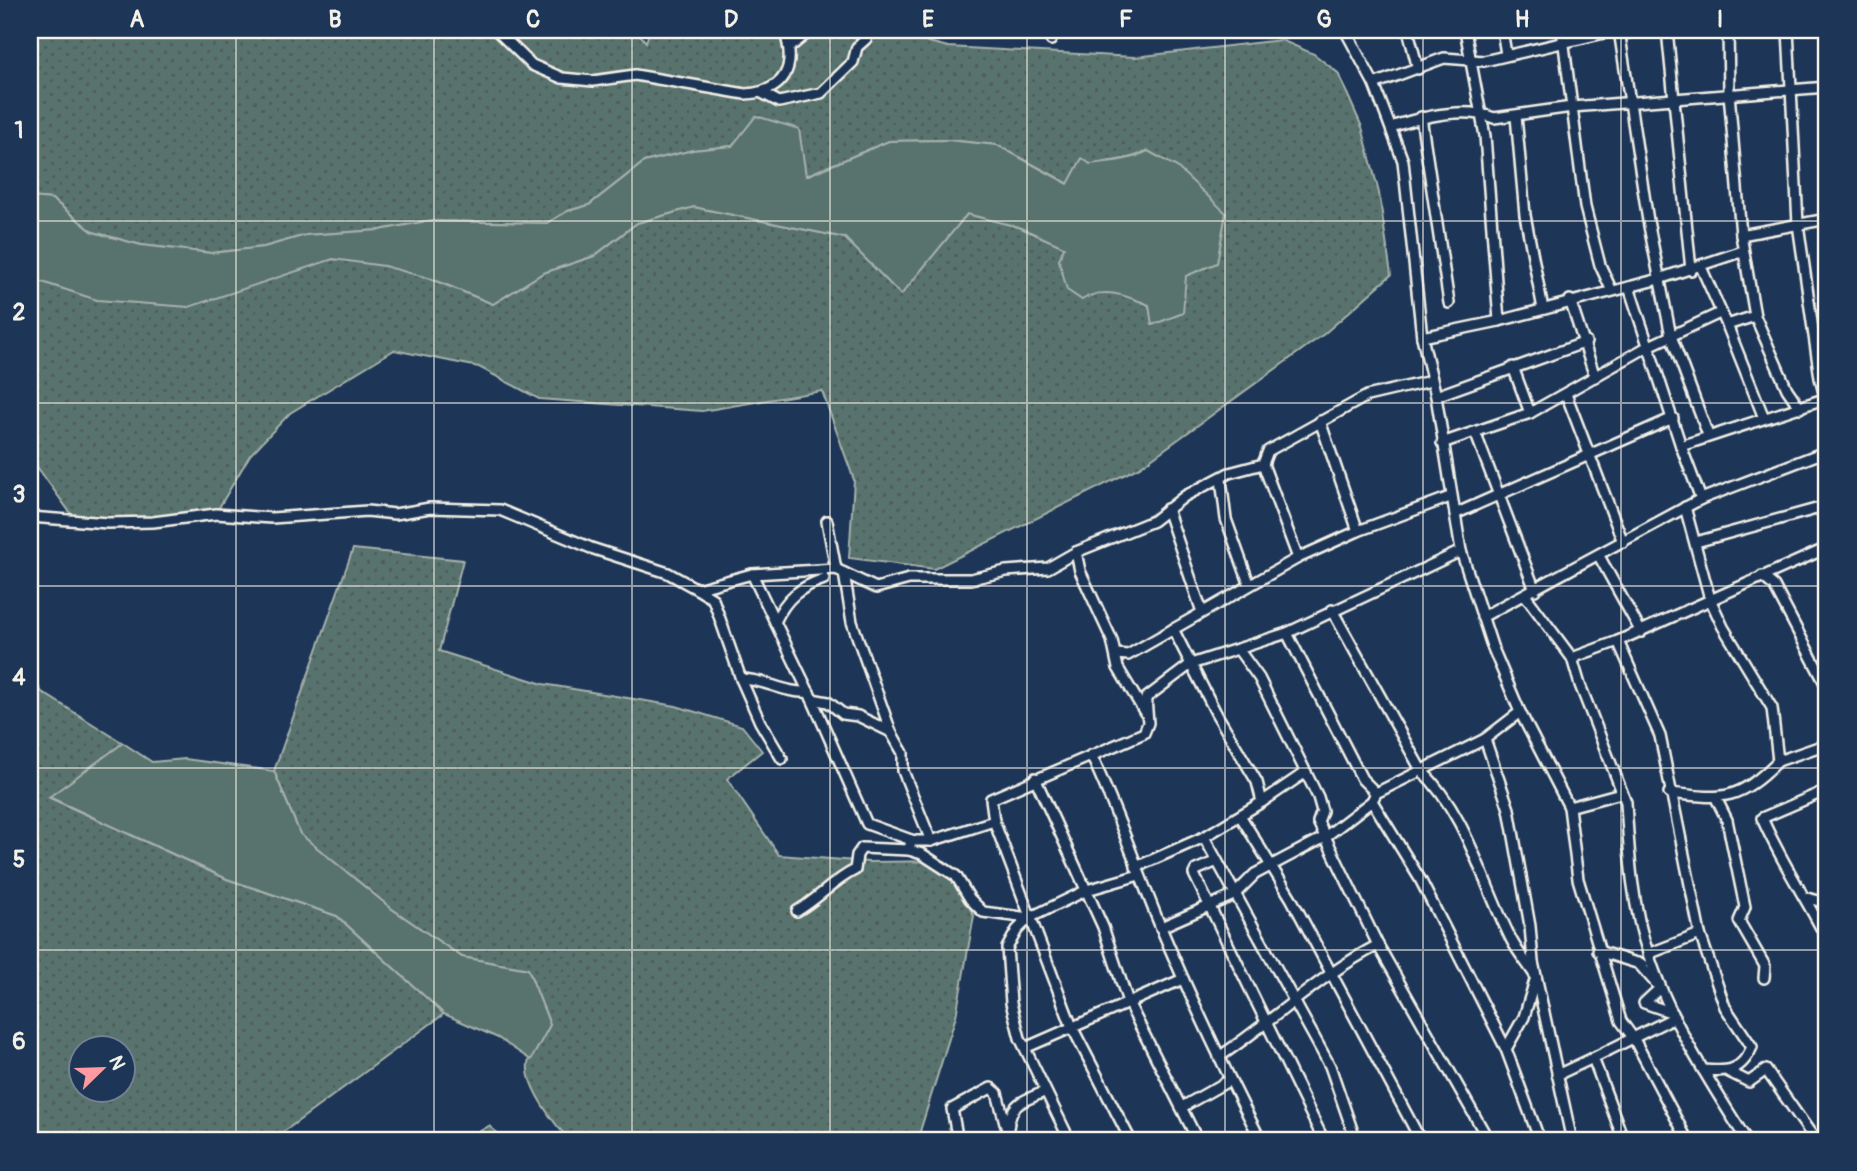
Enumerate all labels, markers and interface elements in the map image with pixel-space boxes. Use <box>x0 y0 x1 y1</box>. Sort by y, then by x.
text: A <box>130 5 145 34</box>
text: B <box>328 5 342 34</box>
text: C <box>526 5 540 34</box>
text: D <box>724 5 738 34</box>
text: E <box>922 5 934 34</box>
text: F <box>1119 5 1133 34</box>
text: G <box>1316 5 1332 34</box>
text: H <box>1515 5 1529 34</box>
text: I <box>1717 5 1723 34</box>
text: 1 <box>15 116 24 145</box>
text: 2 <box>13 298 26 327</box>
text: 3 <box>13 480 25 509</box>
text: 4 <box>12 663 26 692</box>
text: 5 <box>13 845 25 874</box>
text: 6 <box>12 1027 26 1056</box>
north arrow <box>66 1034 136 1104</box>
text: N <box>103 1052 130 1073</box>

